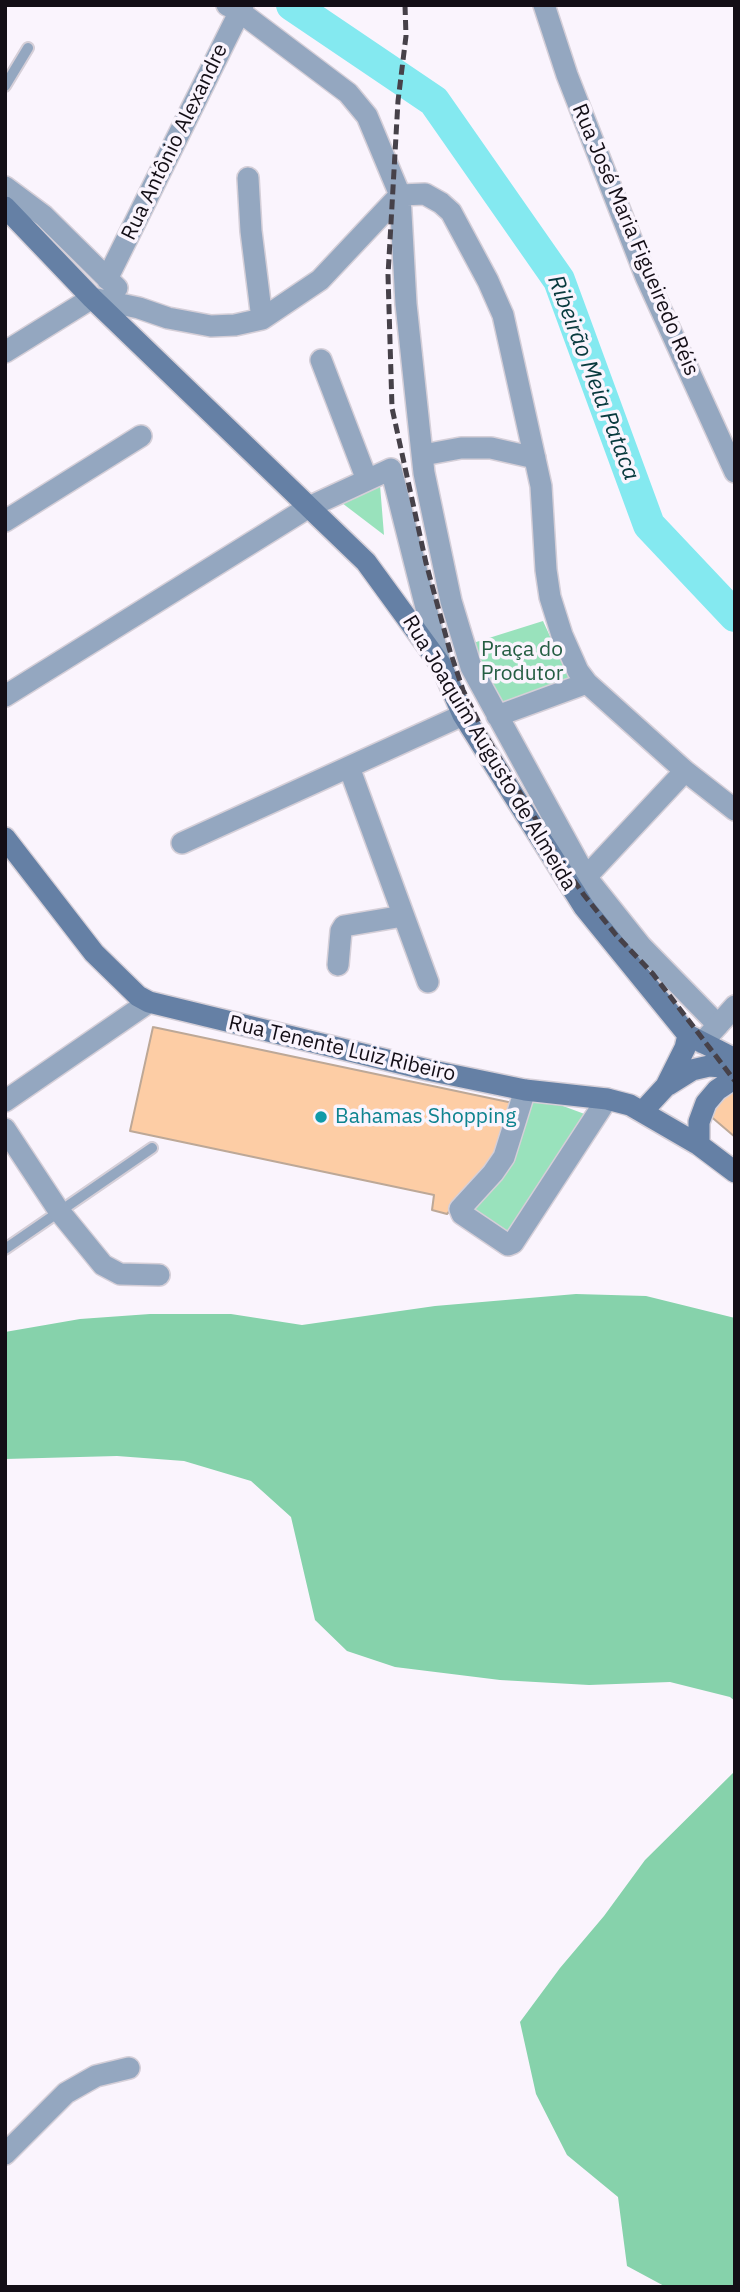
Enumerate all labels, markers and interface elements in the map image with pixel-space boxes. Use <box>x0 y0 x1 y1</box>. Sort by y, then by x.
street label: Rua Antônio Alexandre <box>116 40 234 244</box>
street label: Rua José Maria Figueiredo Réis <box>566 100 704 380</box>
water label: Ribeirão Meia Pataca <box>541 272 645 484</box>
street label: Rua Joaquim Augusto de Almeida <box>397 611 581 895</box>
park label: Praça do Produtor <box>481 637 563 687</box>
street label: Rua Tenente Luiz Ribeiro <box>226 1011 458 1087</box>
place label: Bahamas Shopping <box>335 1104 516 1130</box>
marker: Bahamas Shopping <box>313 1109 329 1125</box>

